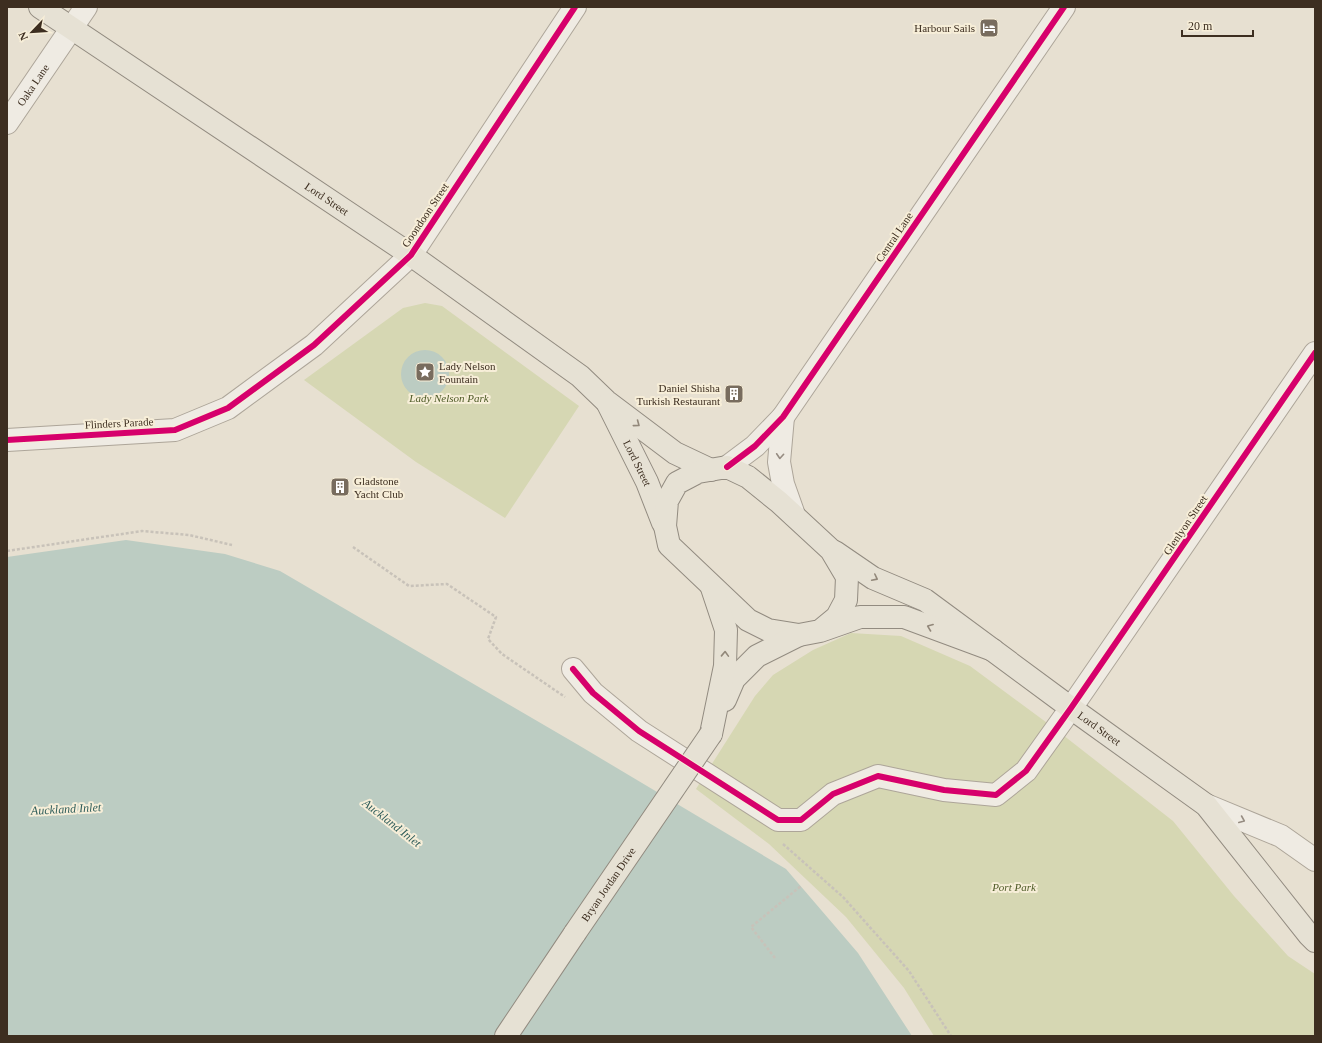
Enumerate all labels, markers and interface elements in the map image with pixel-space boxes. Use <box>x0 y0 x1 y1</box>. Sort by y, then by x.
north arrow <box>12 12 52 52</box>
scale bar <box>1182 12 1253 38</box>
hotel icon: Harbour Sails <box>978 17 1000 39</box>
text: 20 m <box>1188 19 1213 33</box>
place label: Harbour Sails <box>914 22 975 34</box>
text: N <box>16 30 30 42</box>
street label: Oaka Lane <box>14 62 51 108</box>
street label: Lord Street <box>303 180 351 218</box>
street label: Goondoon Street <box>399 181 451 249</box>
street label: Central Lane <box>873 210 915 264</box>
place label: Lady Nelson Fountain <box>439 360 496 385</box>
place icon: Lady Nelson Fountain <box>414 361 436 383</box>
place label: Daniel Shisha Turkish Restaurant <box>636 382 720 407</box>
building icon: Daniel Shisha Turkish Restaurant <box>723 383 745 405</box>
park label: Lady Nelson Park <box>408 392 490 404</box>
street label: Flinders Parade <box>84 415 154 431</box>
one-way arrow <box>633 420 640 427</box>
street label: Lord Street <box>621 438 654 488</box>
one-way arrow <box>775 453 784 459</box>
place label: Gladstone Yacht Club <box>354 475 404 500</box>
building icon: Gladstone Yacht Club <box>329 476 351 498</box>
street label: Glenlyon Street <box>1161 493 1209 557</box>
one-way arrow <box>871 574 878 581</box>
one-way arrow <box>927 623 934 631</box>
one-way arrow <box>721 651 729 657</box>
street label: Lord Street <box>1076 709 1123 748</box>
water label: Auckland Inlet <box>359 795 425 851</box>
water label: Auckland Inlet <box>30 800 102 818</box>
one-way arrow <box>1238 815 1246 823</box>
street label: Bryan Jordan Drive <box>579 845 638 924</box>
park label: Port Park <box>991 881 1037 893</box>

